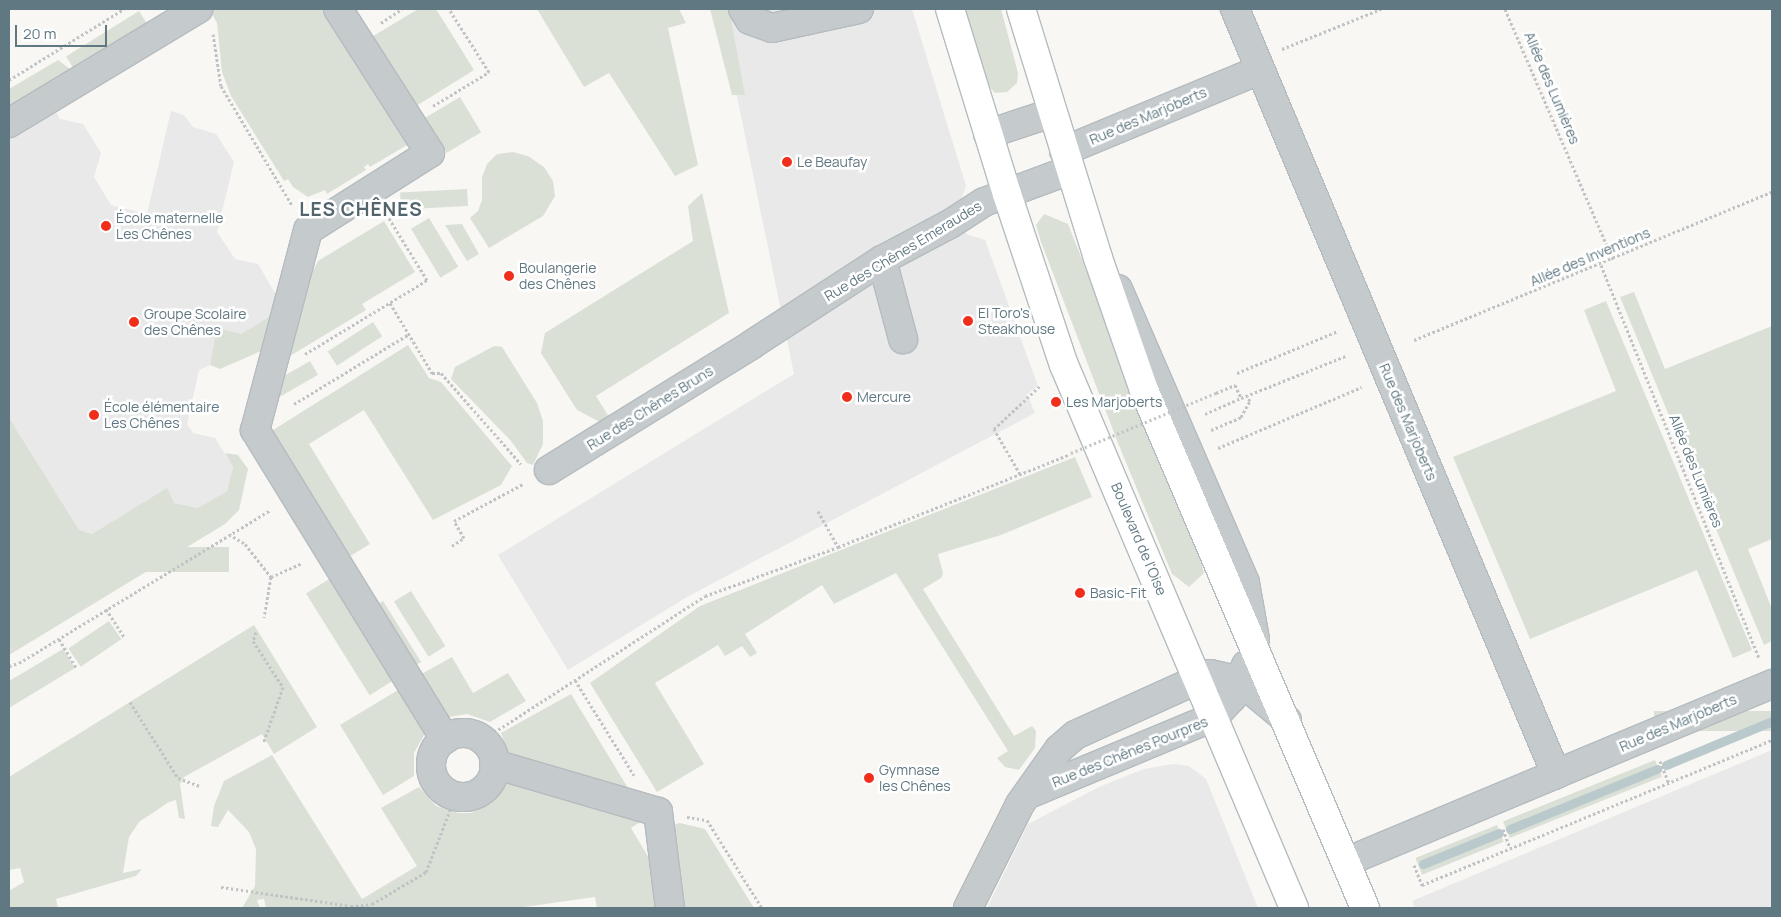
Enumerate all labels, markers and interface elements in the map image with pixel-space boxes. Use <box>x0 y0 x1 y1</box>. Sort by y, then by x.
scale bar <box>18 15 110 47</box>
text: 20 m <box>23 23 56 44</box>
street label: Allée des Lumières <box>1521 29 1583 147</box>
street label: Rue des Marjoberts <box>1087 84 1209 148</box>
place label: Le Beaufay <box>797 154 867 170</box>
marker: Le Beaufay <box>781 156 793 168</box>
street label: Rue des Chênes Emeraudes <box>821 197 985 305</box>
district label: LES CHÊNES <box>298 199 424 221</box>
place label: École maternelle Les Chênes <box>116 210 223 242</box>
marker: École maternelle Les Chênes <box>100 220 112 232</box>
street label: Allée des Inventions <box>1527 224 1653 290</box>
place label: Boulangerie des Chênes <box>519 260 597 292</box>
marker: Boulangerie des Chênes <box>503 270 515 282</box>
place label: El Toro's Steakhouse <box>978 305 1055 338</box>
place label: Groupe Scolaire des Chênes <box>144 306 247 338</box>
marker: El Toro's Steakhouse <box>962 315 974 327</box>
marker: Groupe Scolaire des Chênes <box>128 316 140 328</box>
street label: Rue des Marjoberts <box>1376 361 1440 483</box>
street label: Rue des Chênes Bruns <box>584 362 716 454</box>
place label: Mercure <box>857 389 911 405</box>
marker: Mercure <box>841 391 853 403</box>
place label: Les Marjoberts <box>1066 394 1162 410</box>
marker: Les Marjoberts <box>1050 396 1062 408</box>
place label: École élémentaire Les Chênes <box>104 399 219 432</box>
marker: École élémentaire Les Chênes <box>88 409 100 421</box>
street label: Allée des Lumières <box>1666 412 1726 530</box>
street label: Boulevard de l'Oise <box>1108 480 1170 598</box>
place label: Basic-Fit <box>1090 585 1147 601</box>
marker: Basic-Fit <box>1074 587 1086 599</box>
street label: Rue des Marjoberts <box>1617 691 1739 755</box>
street label: Rue des Chênes Pourpres <box>1050 713 1210 791</box>
place label: Gymnase les Chênes <box>879 762 951 794</box>
marker: Gymnase les Chênes <box>863 772 875 784</box>

